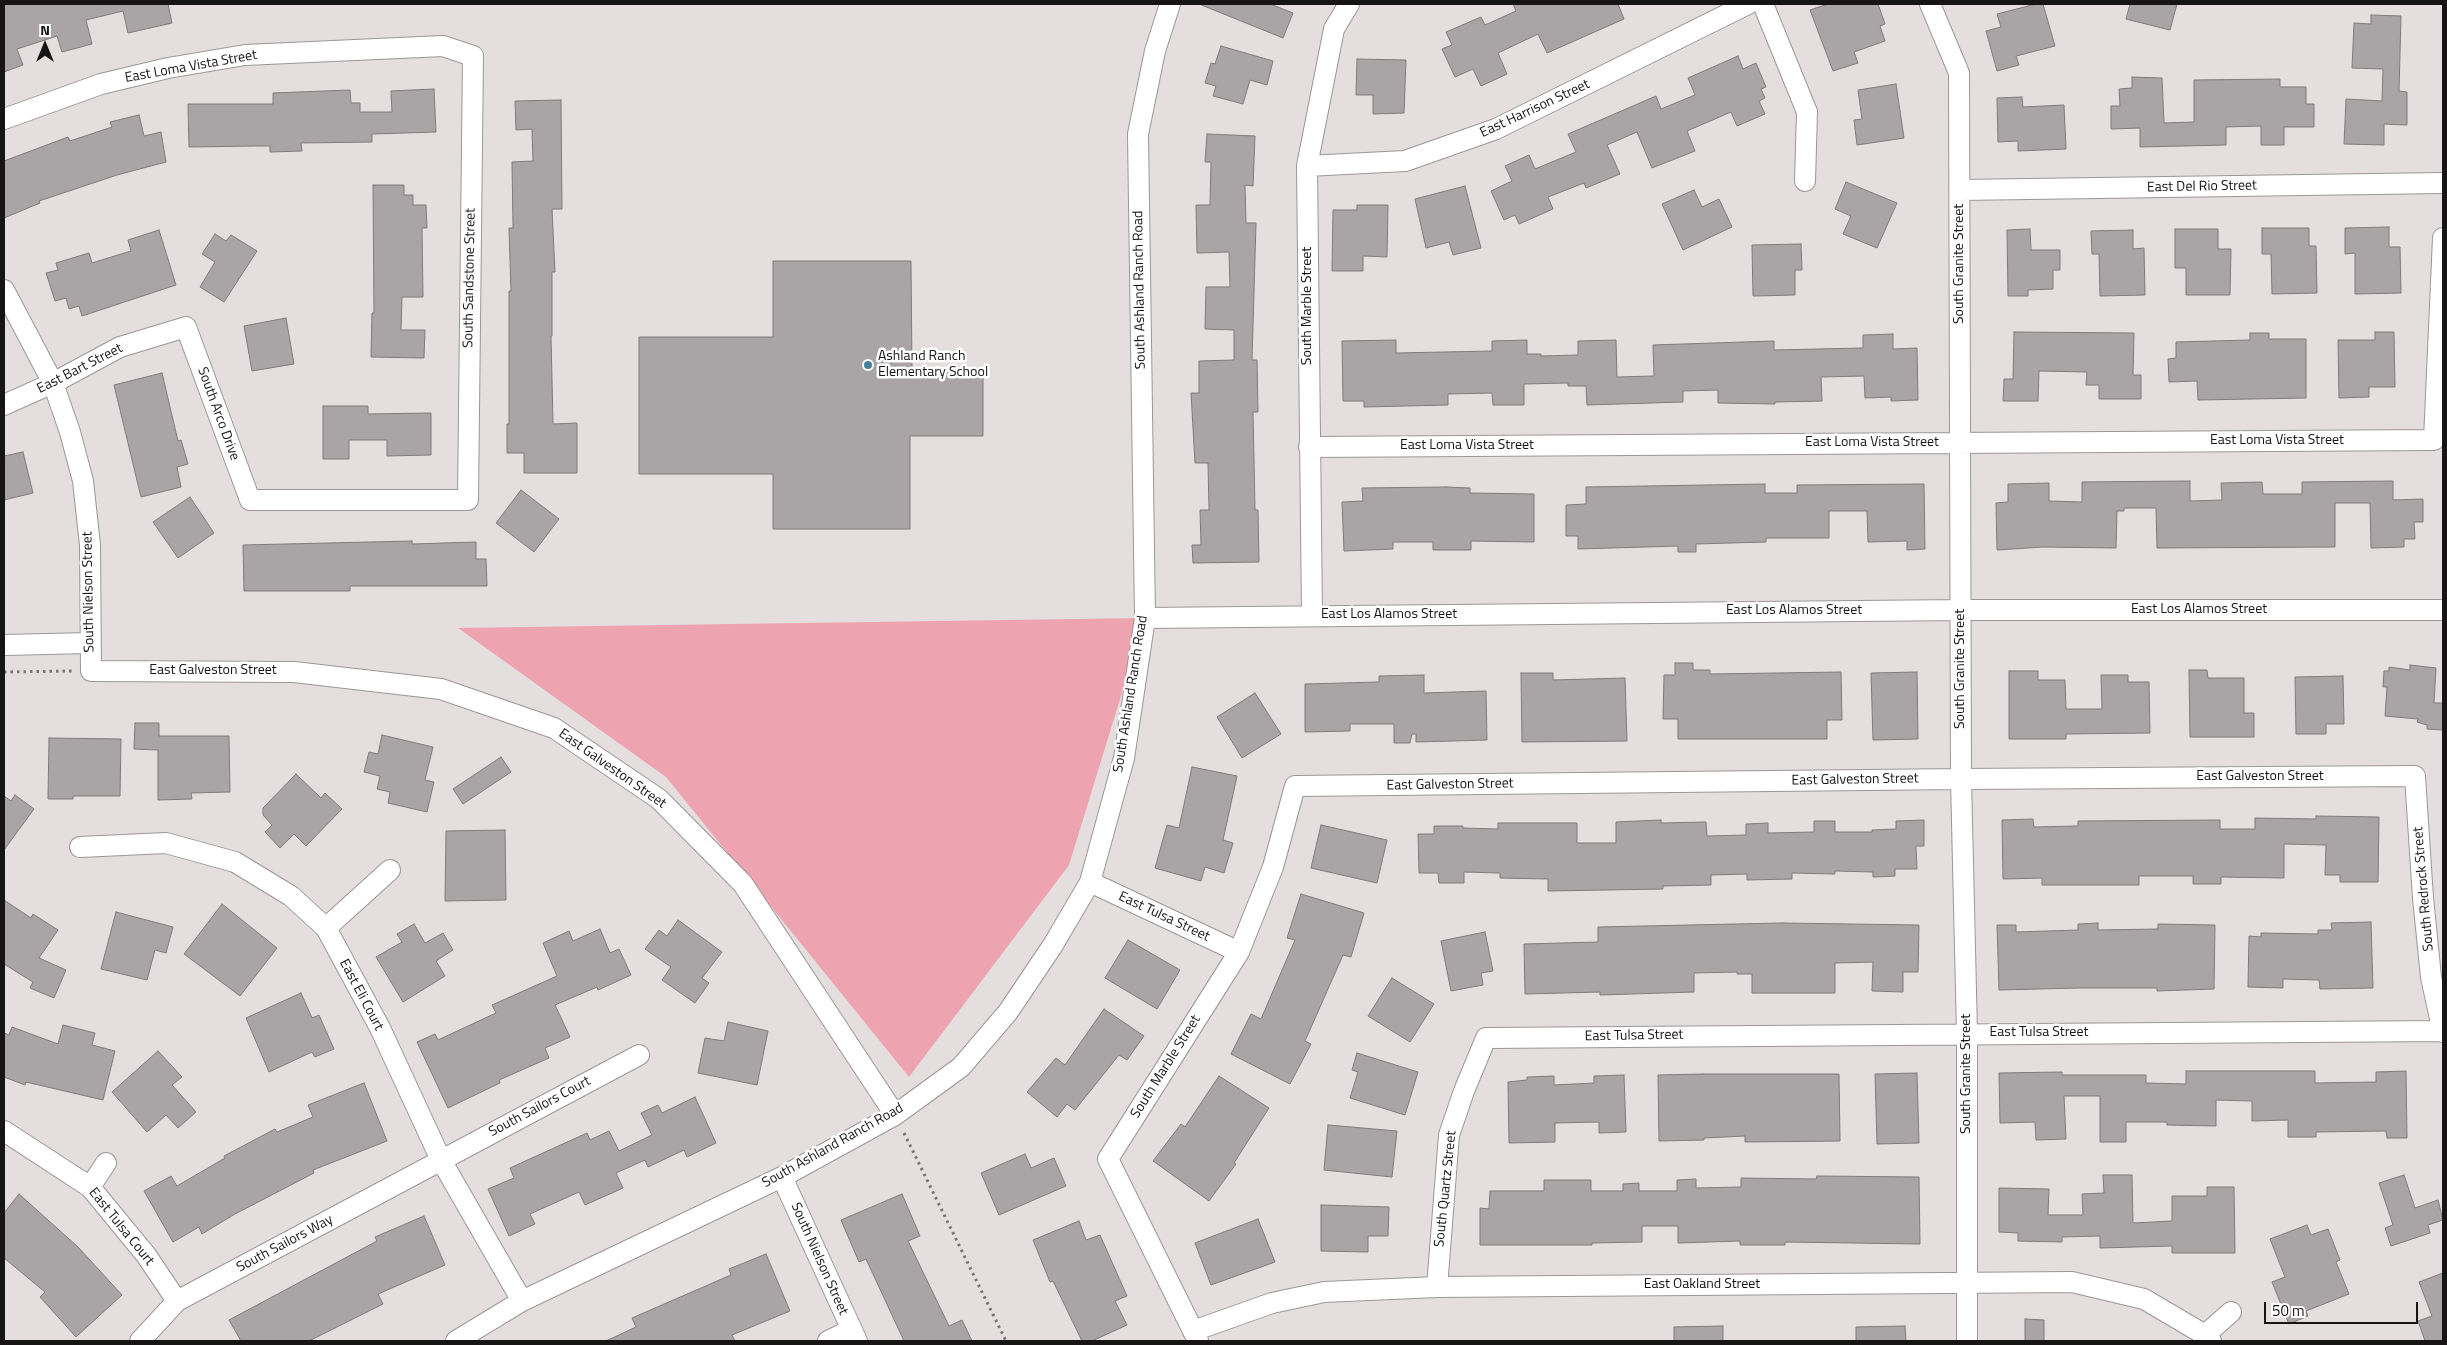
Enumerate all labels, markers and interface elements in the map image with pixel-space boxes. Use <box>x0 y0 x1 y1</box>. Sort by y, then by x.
text: N <box>40 19 50 40</box>
north arrow <box>20 20 70 70</box>
street label: East Loma Vista Street <box>124 47 258 87</box>
street label: East Harrison Street <box>1477 76 1593 142</box>
street label: East Del Rio Street <box>2147 178 2257 196</box>
street label: South Granite Street <box>1952 204 1968 324</box>
street label: South Sandstone Street <box>460 208 480 348</box>
street label: South Ashland Ranch Road <box>1130 211 1150 369</box>
street label: South Marble Street <box>1300 247 1316 365</box>
street label: East Bart Street <box>34 340 126 398</box>
place label: Ashland Ranch Elementary School <box>878 349 988 382</box>
marker: Ashland Ranch Elementary School <box>862 359 874 371</box>
street label: South Arco Drive <box>193 365 243 463</box>
street label: East Loma Vista Street <box>2210 433 2344 449</box>
street label: East Loma Vista Street <box>1805 435 1939 451</box>
street label: East Loma Vista Street <box>1400 438 1534 454</box>
street label: South Nielson Street <box>80 531 98 653</box>
street label: East Los Alamos Street <box>2131 602 2267 618</box>
street label: East Los Alamos Street <box>1726 603 1862 619</box>
street label: East Los Alamos Street <box>1321 607 1457 623</box>
street label: South Granite Street <box>1953 609 1969 729</box>
street label: South Ashland Ranch Road <box>1110 614 1152 774</box>
street label: East Galveston Street <box>149 663 277 679</box>
street label: East Galveston Street <box>555 726 669 812</box>
street label: East Galveston Street <box>2196 769 2324 785</box>
street label: East Galveston Street <box>1791 770 1919 790</box>
street label: East Galveston Street <box>1386 775 1514 795</box>
street label: South Redrock Street <box>2410 826 2438 952</box>
street label: East Tulsa Street <box>1116 889 1212 945</box>
street label: East Eli Court <box>335 956 387 1034</box>
street label: South Marble Street <box>1128 1012 1204 1122</box>
street label: South Granite Street <box>1959 1014 1975 1134</box>
street label: East Tulsa Street <box>1990 1025 2088 1041</box>
street label: East Tulsa Street <box>1584 1027 1684 1045</box>
street label: South Sailors Court <box>486 1073 594 1141</box>
street label: South Ashland Ranch Road <box>760 1100 906 1192</box>
street label: South Quartz Street <box>1432 1130 1460 1248</box>
street label: East Tulsa Court <box>85 1185 157 1269</box>
street label: South Nielson Street <box>787 1200 851 1318</box>
street label: South Sailors Way <box>234 1212 336 1276</box>
street label: East Oakland Street <box>1644 1277 1760 1293</box>
scale bar <box>2267 1292 2421 1324</box>
text: 50 m <box>2272 1299 2305 1322</box>

